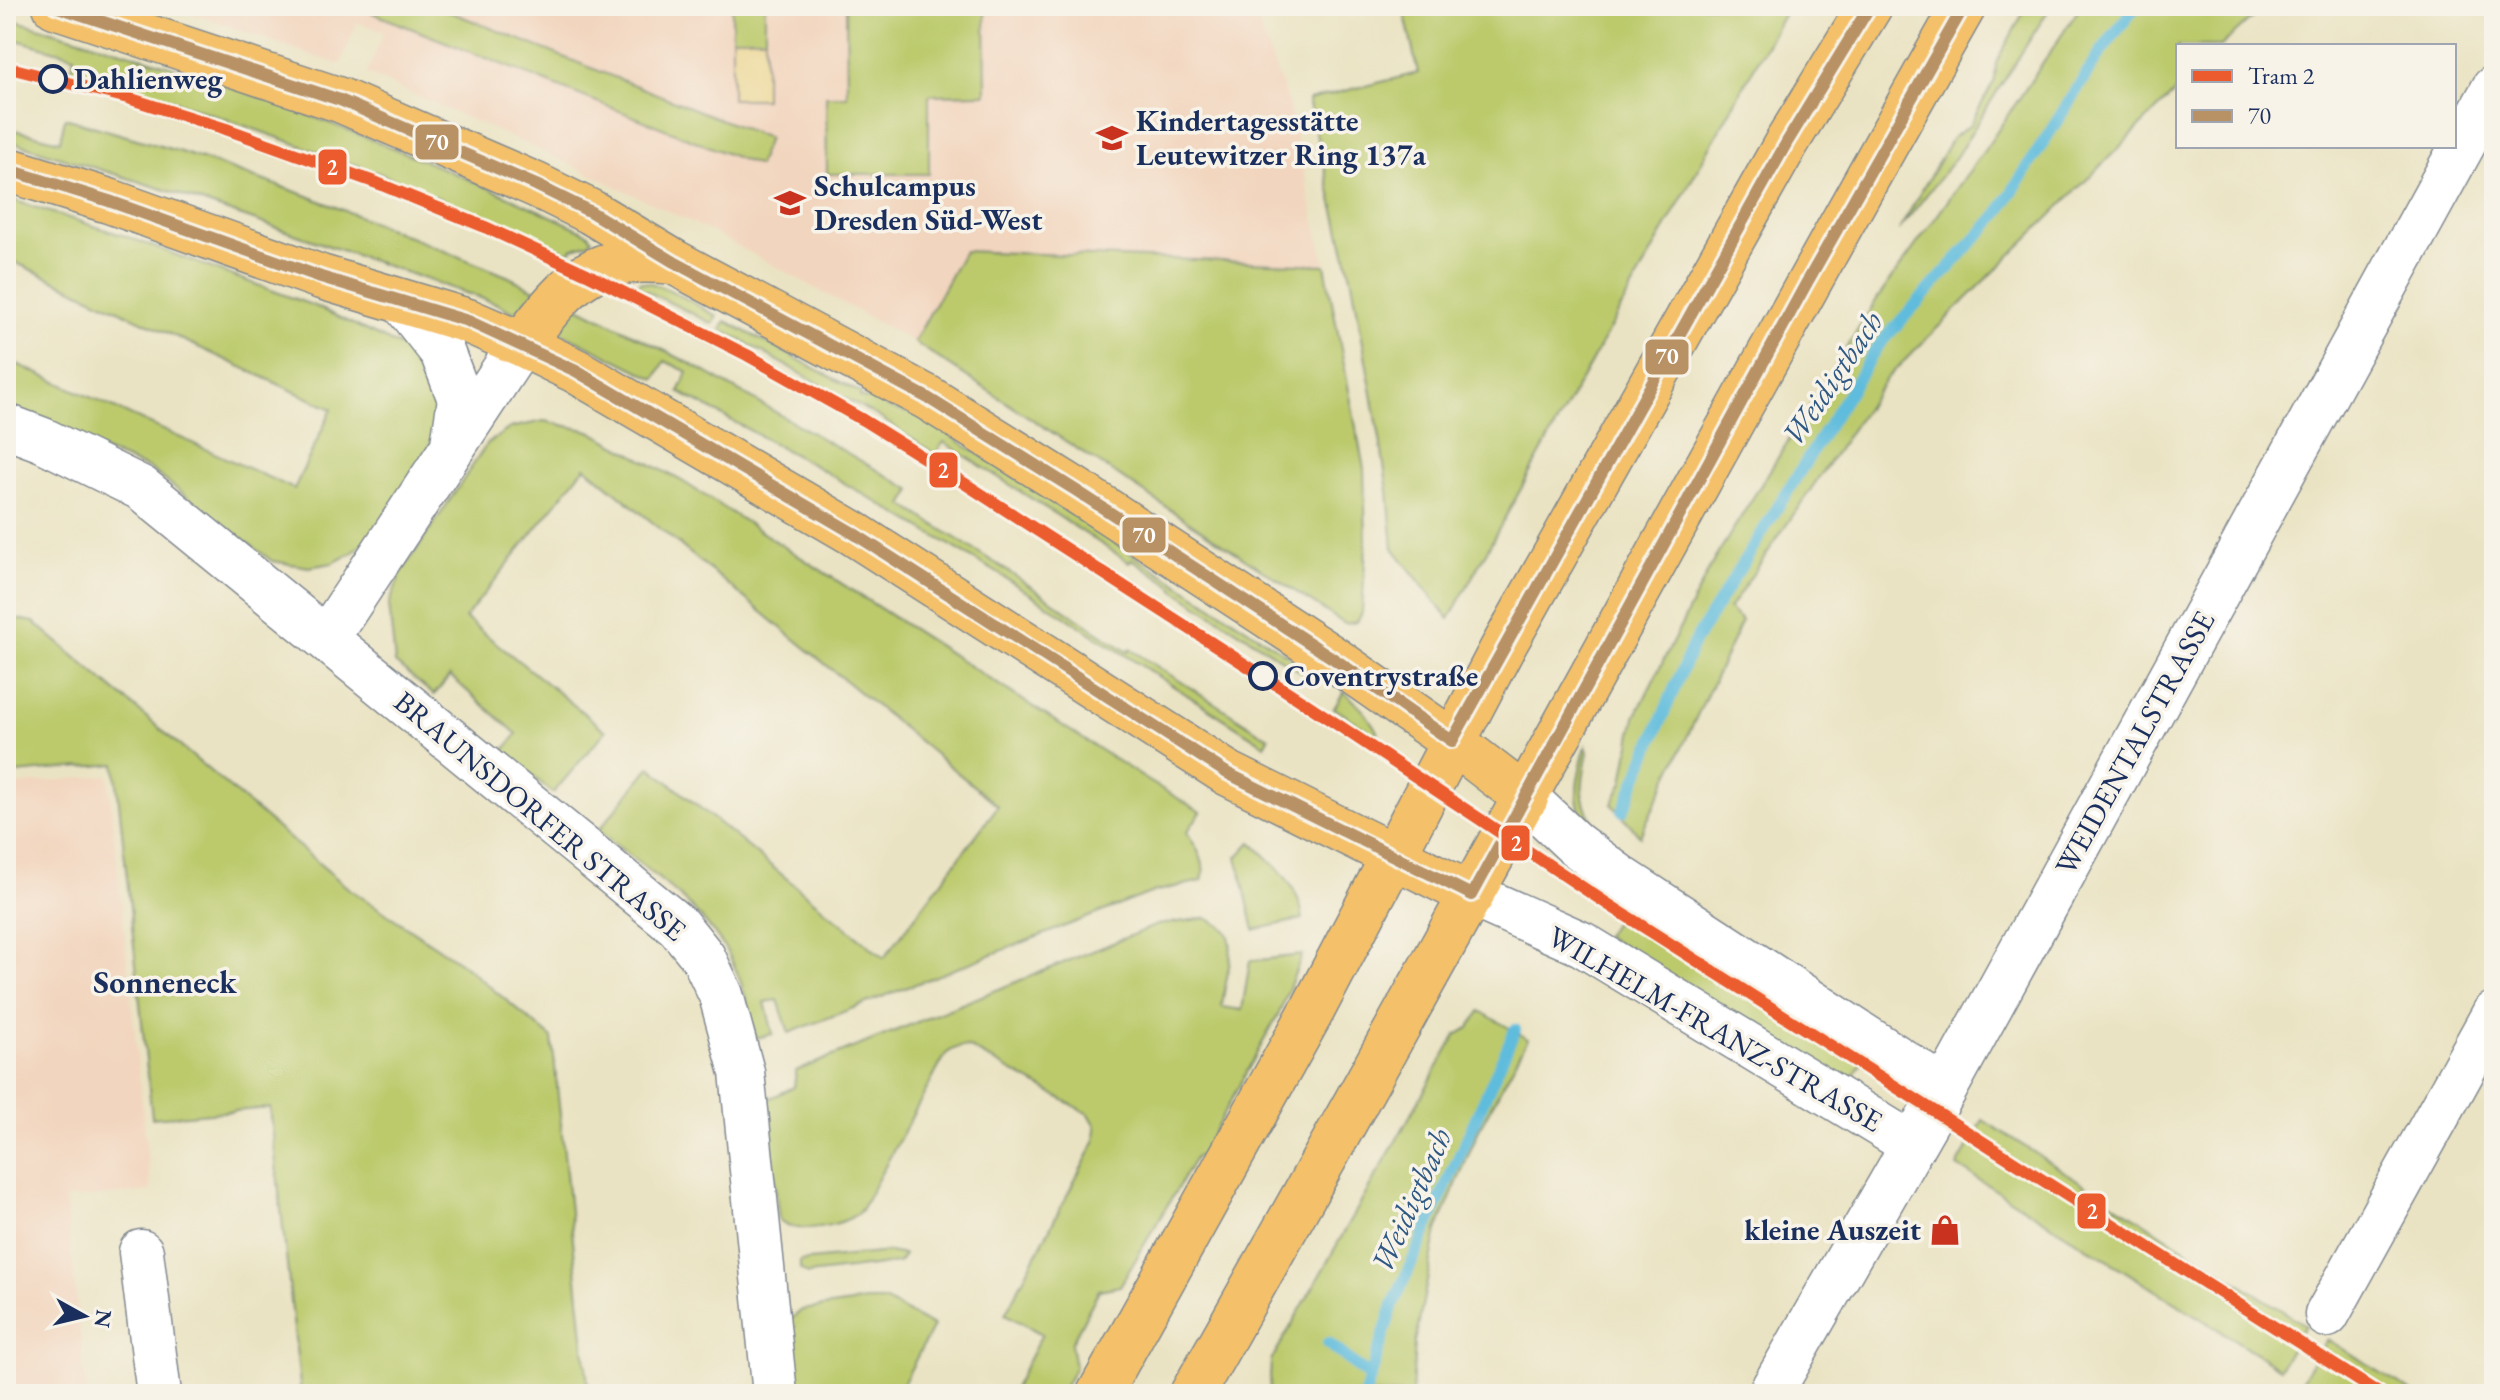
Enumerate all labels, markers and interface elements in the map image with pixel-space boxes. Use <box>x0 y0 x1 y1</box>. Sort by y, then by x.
legend <box>2176 44 2456 148</box>
place label: Dahlienweg <box>74 59 224 98</box>
text: Tram 2 <box>2248 60 2315 91</box>
marker: Dahlienweg <box>39 65 67 93</box>
text: 70 <box>2248 100 2271 131</box>
place label: Kindertagesstätte Leutewitzer Ring 137a <box>1136 101 1427 174</box>
school or university icon: Kindertagesstätte Leutewitzer Ring 137a <box>1095 121 1129 155</box>
line badge: 70 <box>414 123 460 161</box>
text: 70 <box>425 128 449 157</box>
line badge: 2 <box>317 148 348 186</box>
text: 2 <box>326 153 338 182</box>
place label: Schulcampus Dresden Süd-West <box>814 166 1043 239</box>
school or university icon: Schulcampus Dresden Süd-West <box>773 186 807 220</box>
water label: Weidigtbach <box>1772 302 1892 453</box>
line badge: 70 <box>1644 338 1690 376</box>
text: 70 <box>1655 342 1679 371</box>
line badge: 2 <box>928 451 959 489</box>
text: 2 <box>937 456 949 485</box>
line badge: 70 <box>1121 516 1167 554</box>
text: 70 <box>1132 521 1156 550</box>
street label: WEIDENTALSTRASSE <box>2046 604 2223 882</box>
place label: Coventrystraße <box>1284 656 1478 695</box>
marker: Coventrystraße <box>1249 662 1277 690</box>
street label: BRAUNSDORFER STRASSE <box>386 682 694 949</box>
line badge: 2 <box>1500 824 1531 862</box>
text: 2 <box>1510 829 1522 858</box>
street label: WILHELM-FRANZ-STRASSE <box>1541 917 1890 1141</box>
district label: Sonneneck <box>93 961 237 1003</box>
water label: Weidigtbach <box>1361 1121 1462 1279</box>
line badge: 2 <box>2076 1192 2107 1230</box>
text: 2 <box>2086 1197 2098 1226</box>
place label: kleine Auszeit <box>1744 1210 1922 1249</box>
shop icon: kleine Auszeit <box>1928 1213 1962 1247</box>
north arrow <box>44 1276 124 1356</box>
text: N <box>88 1308 119 1330</box>

